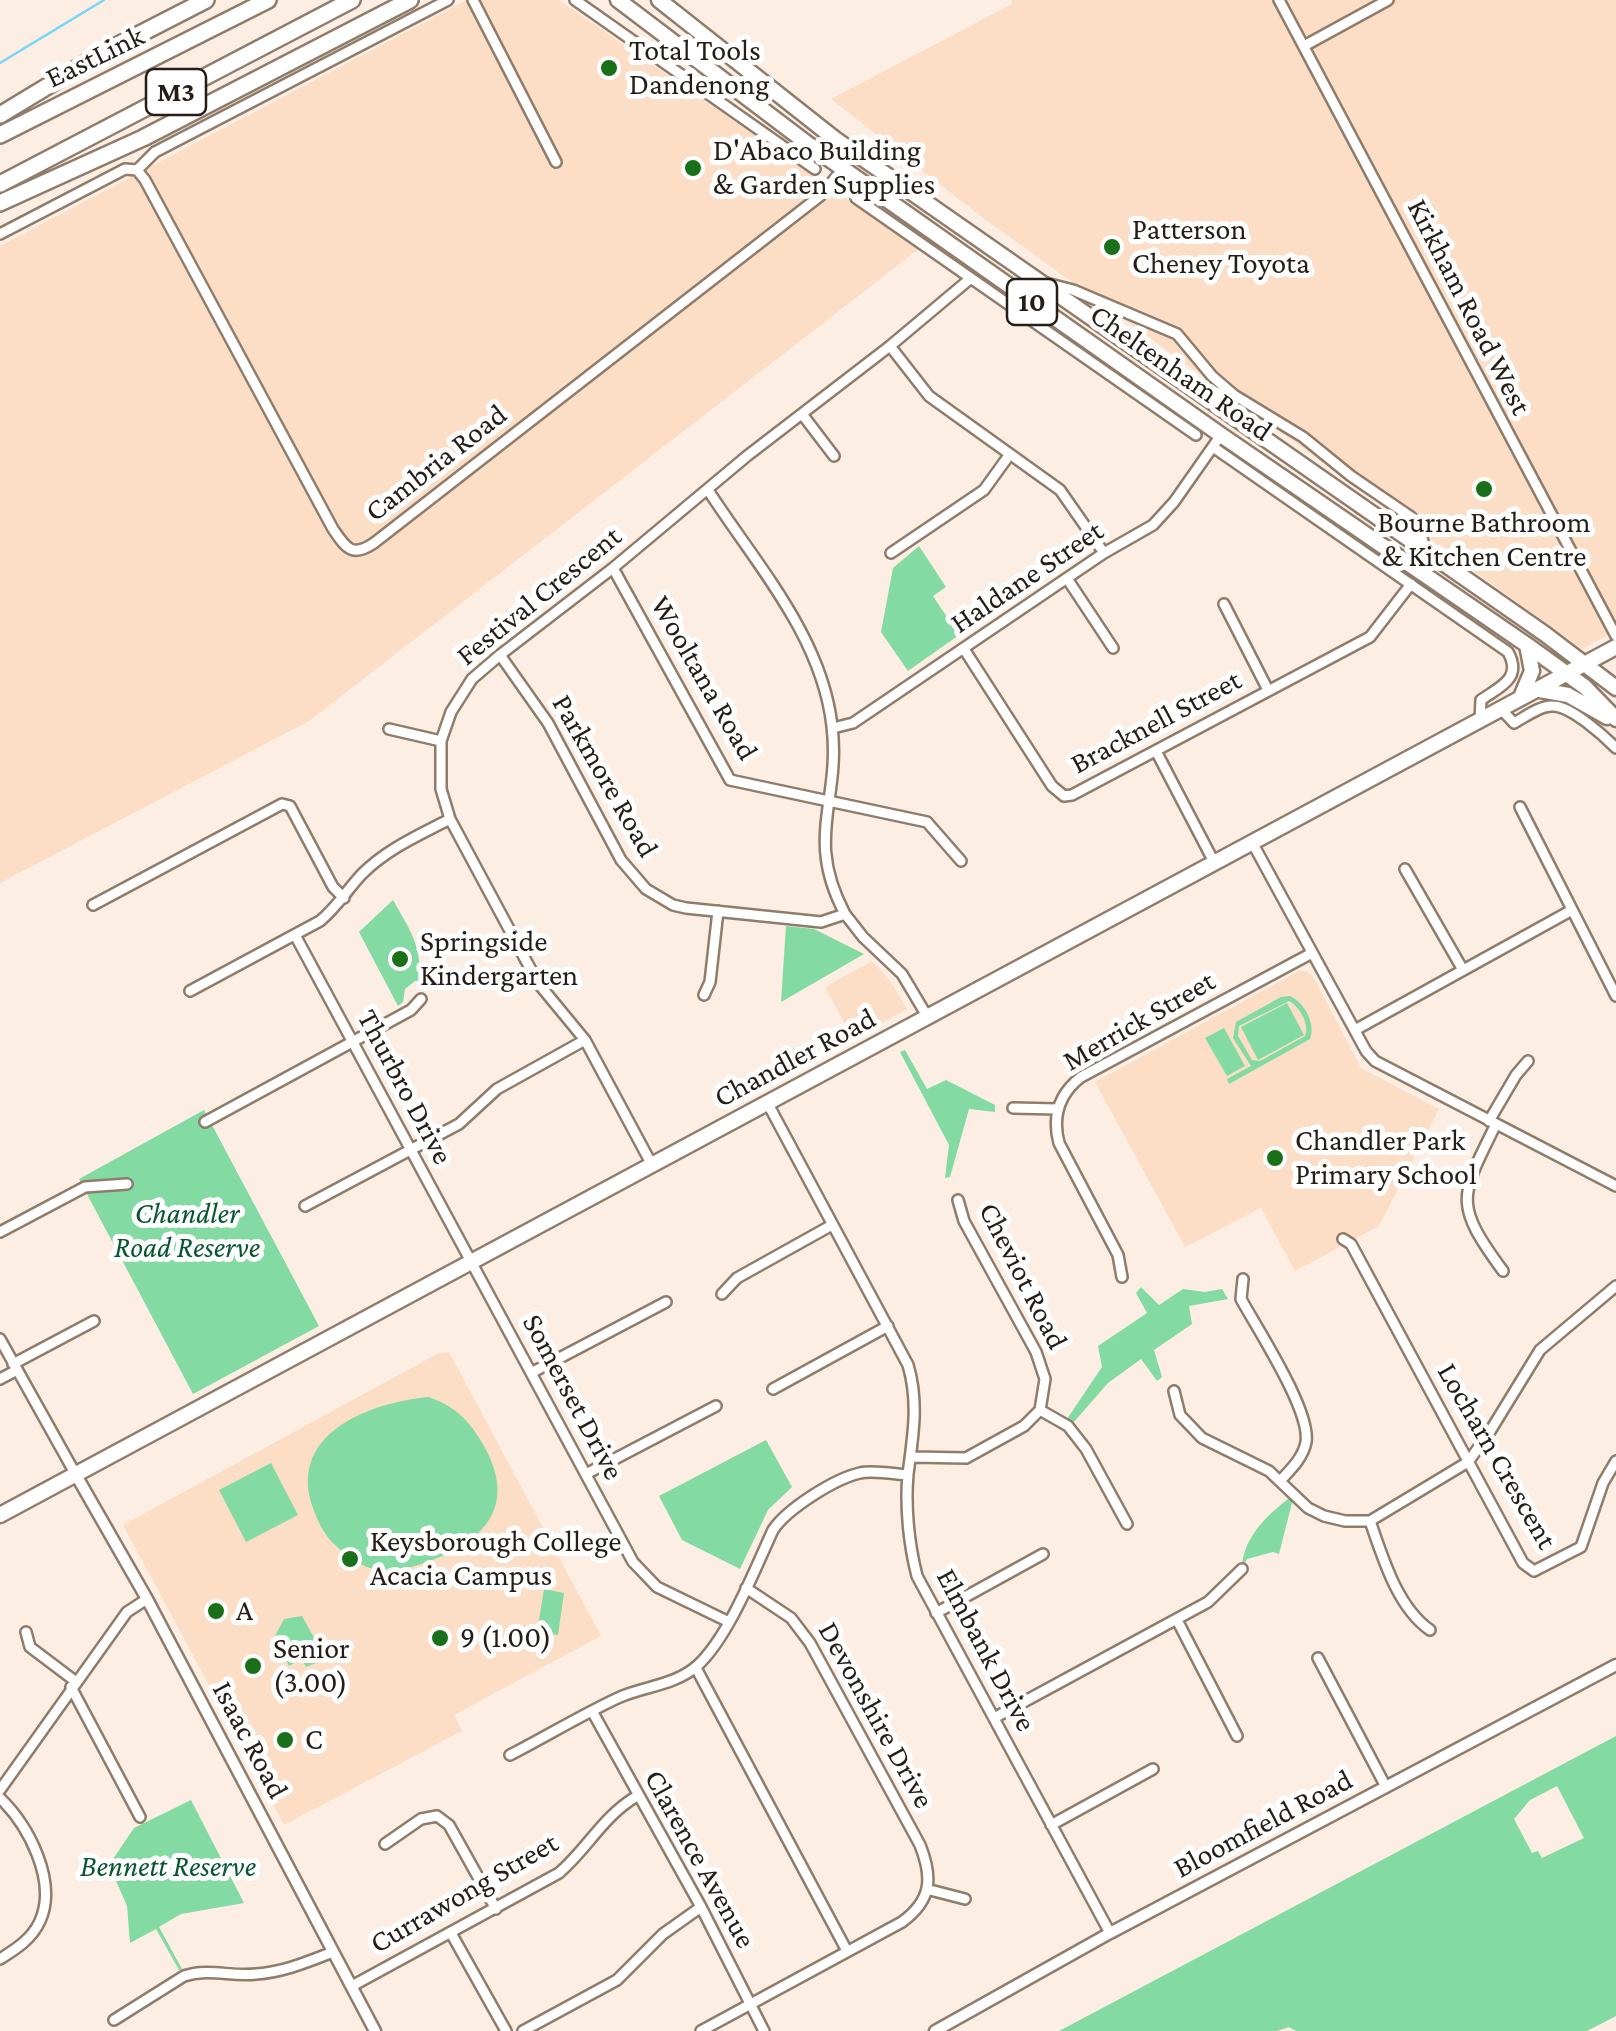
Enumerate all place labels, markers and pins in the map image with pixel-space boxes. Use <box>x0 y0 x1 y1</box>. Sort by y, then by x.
place label: Total Tools Dandenong <box>629 33 770 104</box>
marker: Total Tools Dandenong <box>598 57 620 79</box>
place label: D'Abaco Building & Garden Supplies <box>713 133 935 204</box>
marker: D'Abaco Building & Garden Supplies <box>682 157 704 179</box>
place label: Patterson Cheney Toyota <box>1132 212 1310 282</box>
marker: Patterson Cheney Toyota <box>1101 236 1123 258</box>
marker: Bourne Bathroom & Kitchen Centre <box>1473 478 1495 500</box>
place label: Bourne Bathroom & Kitchen Centre <box>1377 505 1591 576</box>
place label: Springside Kindergarten <box>420 924 578 994</box>
marker: Springside Kindergarten <box>389 948 411 970</box>
place label: Chandler Park Primary School <box>1295 1123 1477 1194</box>
marker: Chandler Park Primary School <box>1264 1147 1286 1169</box>
place label: Keysborough College Acacia Campus <box>370 1524 622 1594</box>
marker: Keysborough College Acacia Campus <box>339 1548 361 1570</box>
place label: A <box>236 1593 253 1629</box>
marker: A <box>205 1600 227 1622</box>
place label: 9 (1.00) <box>460 1620 552 1656</box>
marker: 9 (1.00) <box>429 1627 451 1649</box>
place label: Senior (3.00) <box>273 1631 350 1702</box>
marker: Senior (3.00) <box>242 1655 264 1677</box>
place label: C <box>305 1722 323 1758</box>
marker: C <box>274 1729 296 1751</box>

